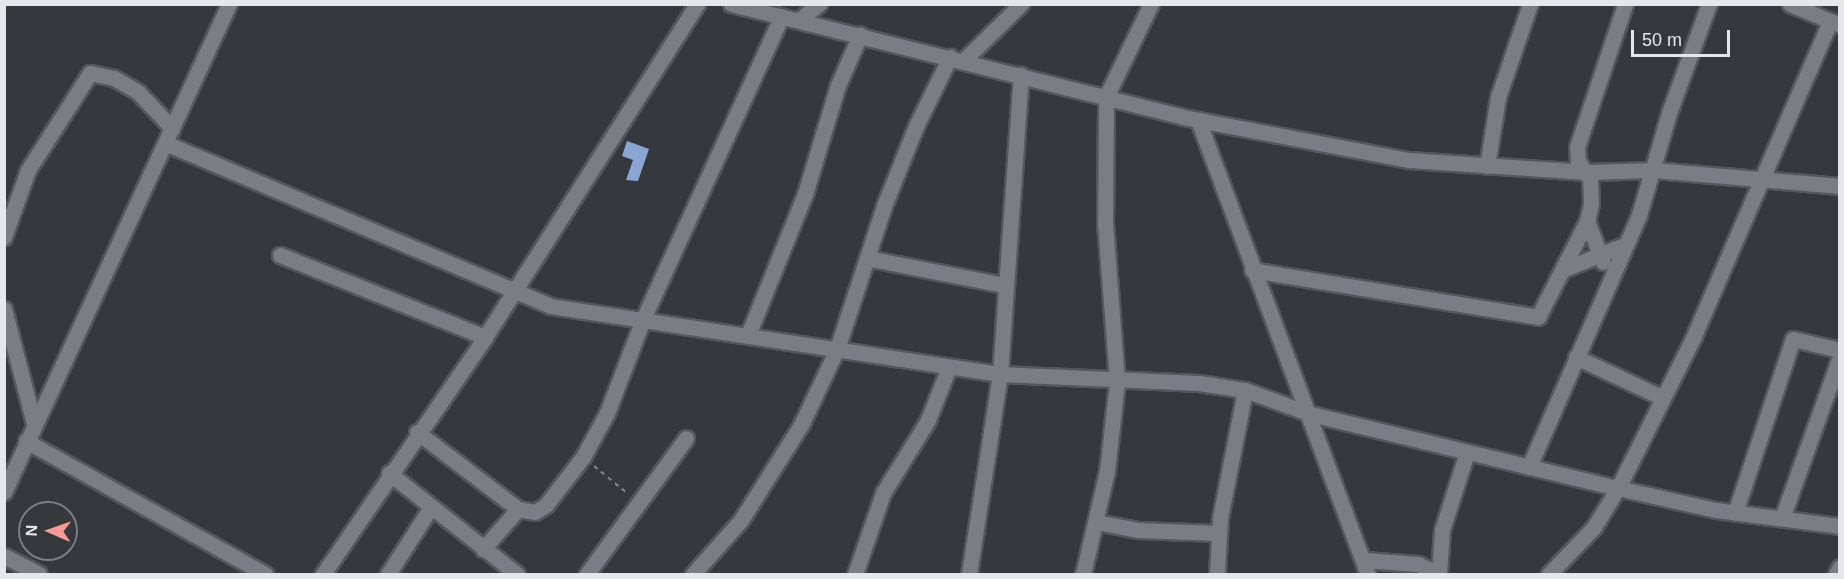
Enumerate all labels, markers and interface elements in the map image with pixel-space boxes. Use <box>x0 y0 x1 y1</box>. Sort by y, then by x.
scale bar <box>1634 18 1733 56</box>
text: 50 m <box>1642 30 1682 50</box>
north arrow <box>18 501 78 561</box>
text: N <box>23 524 40 536</box>

